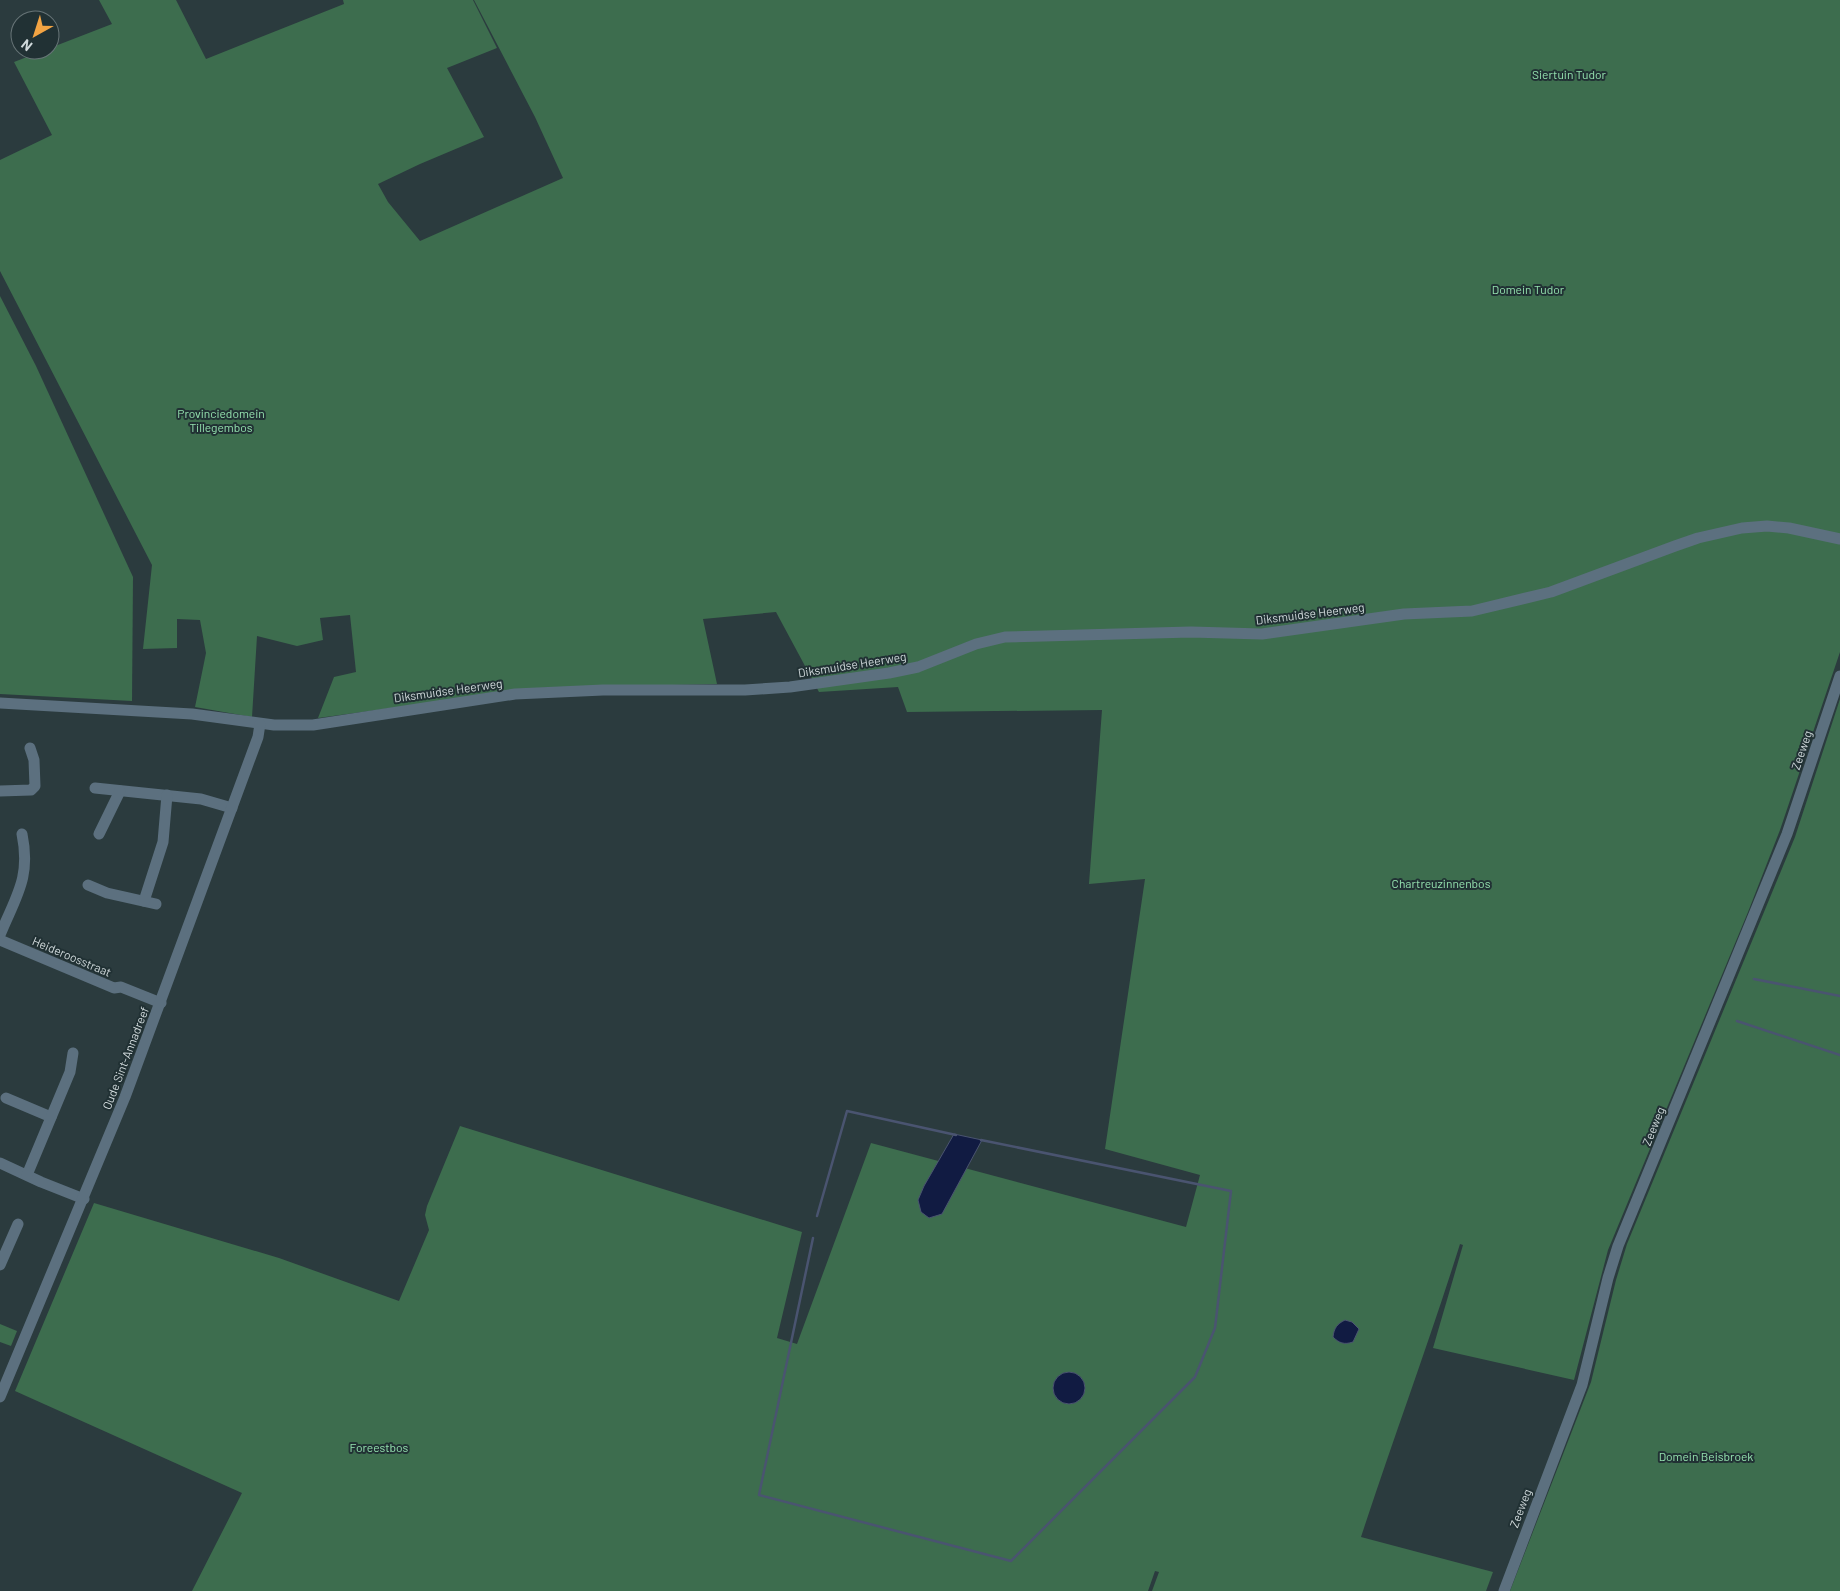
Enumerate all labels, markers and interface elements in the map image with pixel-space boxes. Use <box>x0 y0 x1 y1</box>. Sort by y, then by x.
north arrow <box>10 10 60 60</box>
text: N <box>18 36 35 55</box>
park label: Siertuin Tudor <box>1532 67 1607 81</box>
park label: Domein Tudor <box>1492 282 1565 296</box>
park label: Provinciedomein Tillegembos <box>177 406 265 434</box>
street label: Diksmuidse Heerweg <box>1255 599 1365 627</box>
street label: Diksmuidse Heerweg <box>797 649 907 679</box>
street label: Diksmuidse Heerweg <box>393 675 503 705</box>
street label: Zeeweg <box>1788 729 1814 771</box>
park label: Chartreuzinnenbos <box>1392 876 1491 890</box>
street label: Heideroosstraat <box>30 933 114 979</box>
street label: Oude Sint-Annadreef <box>99 1005 151 1111</box>
street label: Zeeweg <box>1639 1105 1667 1147</box>
park label: Foreestbos <box>350 1440 409 1454</box>
park label: Domein Beisbroek <box>1659 1449 1753 1463</box>
street label: Zeeweg <box>1506 1487 1534 1529</box>

